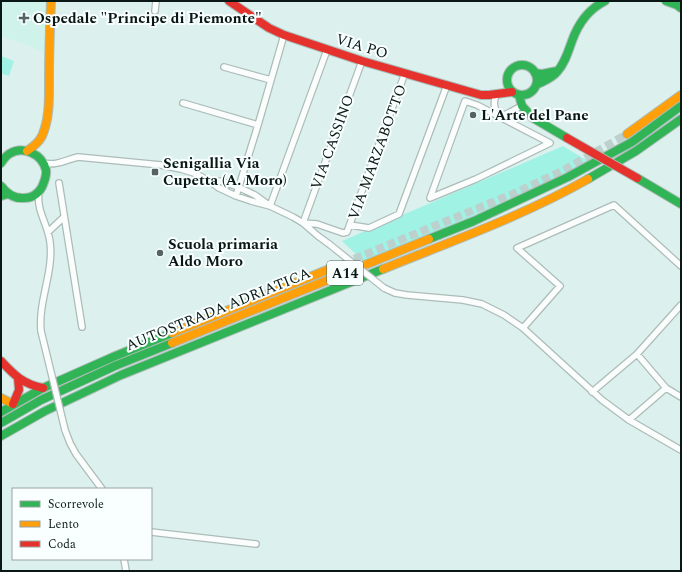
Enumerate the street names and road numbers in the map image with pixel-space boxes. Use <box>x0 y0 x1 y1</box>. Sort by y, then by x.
street label: VIA PO <box>333 28 391 65</box>
street label: VIA MARZABOTTO <box>342 81 413 223</box>
street label: VIA CASSINO <box>305 91 360 193</box>
road number: A14 <box>327 261 363 285</box>
street label: AUTOSTRADA ADRIATICA <box>122 262 314 357</box>

